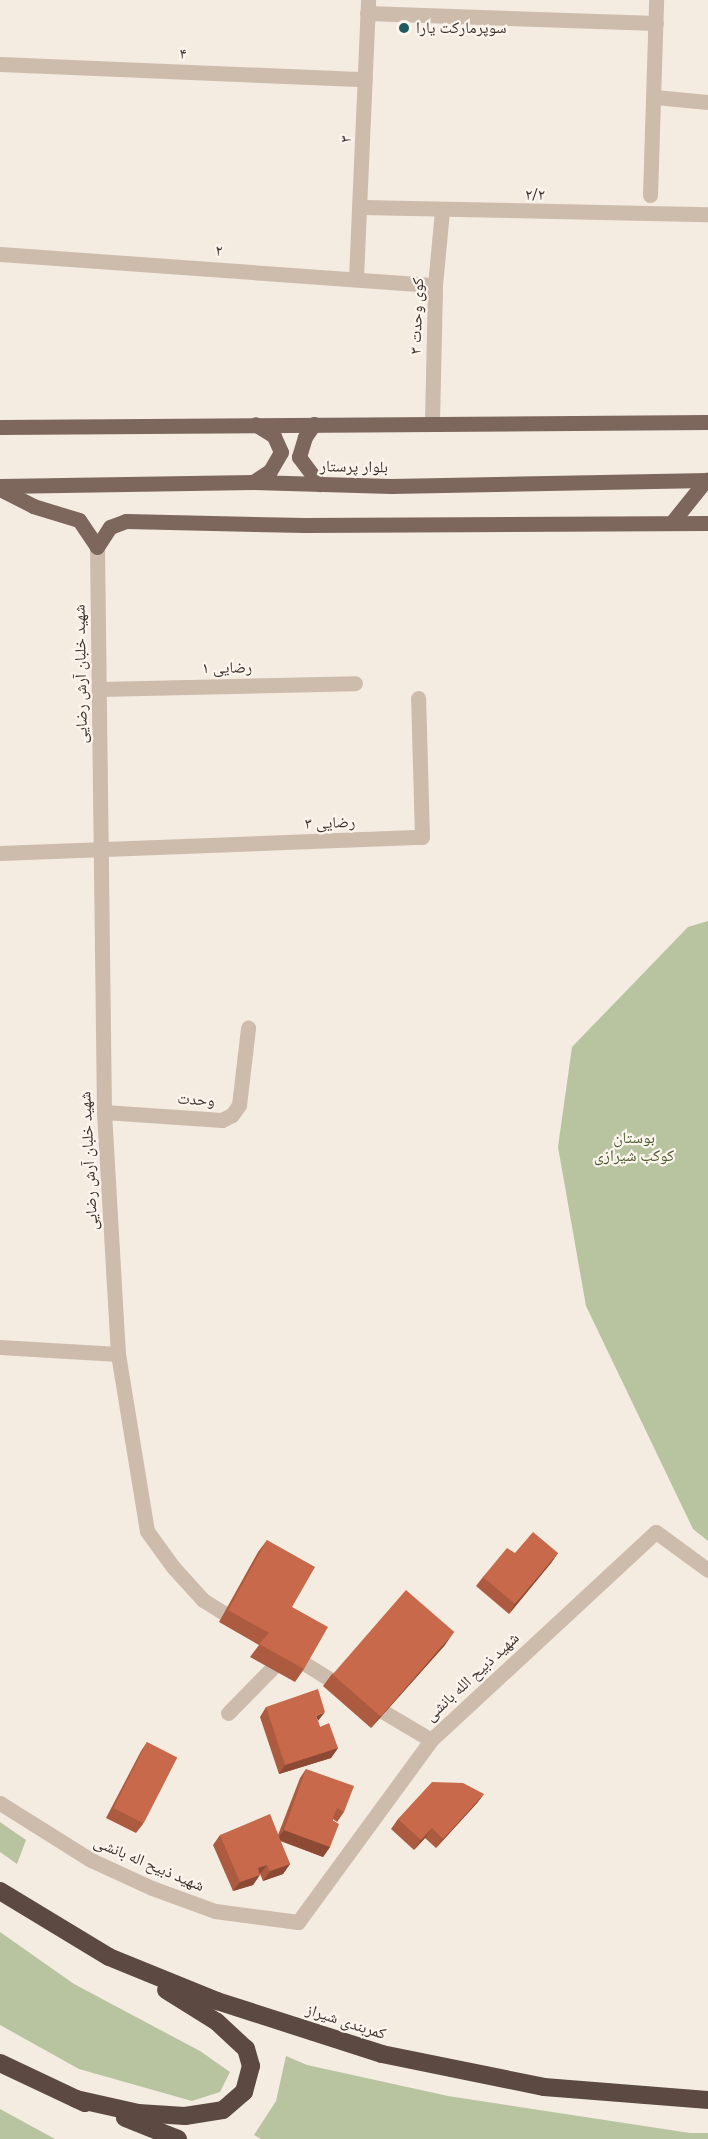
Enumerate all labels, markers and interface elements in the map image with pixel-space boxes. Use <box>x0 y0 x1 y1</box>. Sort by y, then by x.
place label: سوپرمارکت یارا <box>416 18 507 38</box>
marker: سوپرمارکت یارا <box>397 21 411 35</box>
street label: ۴ <box>179 44 187 64</box>
street label: ۳ <box>336 135 356 143</box>
street label: ۲/۲ <box>525 185 545 205</box>
street label: ۲ <box>215 241 223 261</box>
street label: کوی وحدت ۳ <box>406 277 428 355</box>
street label: بلوار پرستار <box>320 457 388 477</box>
street label: شهید خلبان آرش رضایی <box>70 604 92 744</box>
street label: رضایی ۱ <box>202 658 252 678</box>
street label: رضایی ۳ <box>305 813 355 833</box>
street label: وحدت <box>177 1089 215 1111</box>
street label: شهید خلبان آرش رضایی <box>76 1091 102 1231</box>
park label: بوستان کوکب شیرازی <box>594 1128 674 1166</box>
street label: شهید ذبیح الله بانشی <box>421 1628 523 1726</box>
street label: شهید ذبیح اله بانشی <box>91 1832 207 1896</box>
street label: کمربندی شیراز <box>304 2000 388 2044</box>

